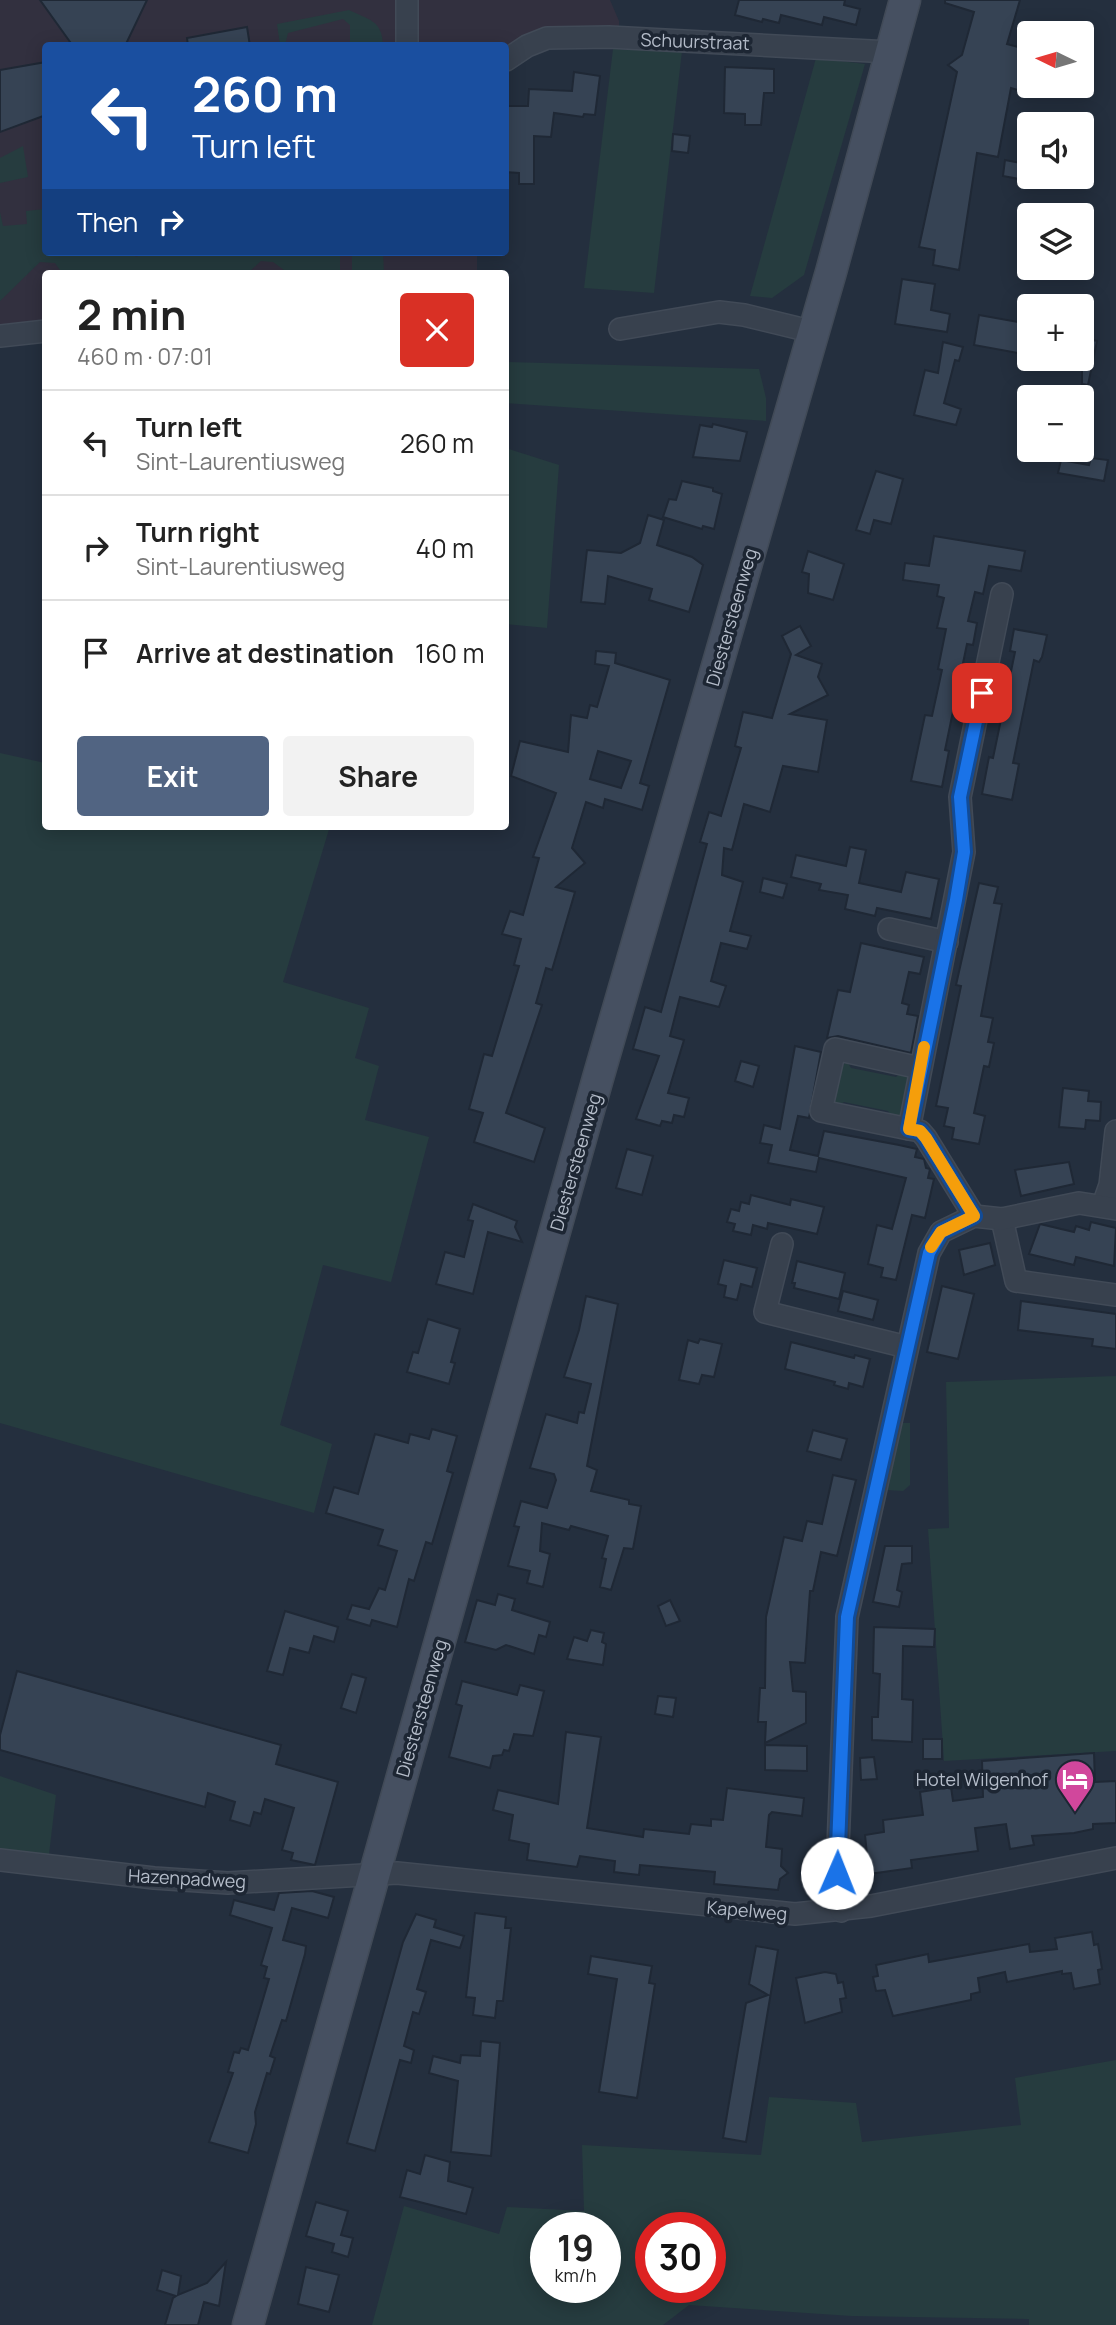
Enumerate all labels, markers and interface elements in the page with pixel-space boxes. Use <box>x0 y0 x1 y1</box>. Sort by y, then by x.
north arrow <box>1017 21 1094 98</box>
map controls <box>1017 21 1094 462</box>
street label: Schuurstraat <box>640 27 750 55</box>
text: 260 m <box>192 60 338 127</box>
icon: left <box>77 70 168 161</box>
button: sound <box>1017 112 1094 189</box>
text: Turn left <box>192 124 316 168</box>
icon: right <box>152 203 190 241</box>
button: layers <box>1017 203 1094 280</box>
text: Then <box>77 204 138 240</box>
text: 2 min <box>77 285 186 343</box>
button: close <box>400 293 474 367</box>
button: + <box>1017 294 1094 371</box>
text: 460 m · 07:01 <box>77 340 213 372</box>
button: − <box>1017 385 1094 462</box>
text: Turn left <box>136 409 243 445</box>
icon: left <box>77 424 115 462</box>
text: 260 m <box>400 425 474 461</box>
text: Sint-Laurentiusweg <box>136 445 345 477</box>
text: Turn right <box>136 514 260 550</box>
icon: right <box>77 529 115 567</box>
text: 40 m <box>416 530 474 566</box>
street label: Diestersteenweg <box>700 545 762 689</box>
text: Sint-Laurentiusweg <box>136 550 345 582</box>
icon: arrive <box>77 634 115 672</box>
text: Arrive at destination <box>136 635 394 671</box>
text: 160 m <box>415 635 484 671</box>
pin <box>952 663 1012 723</box>
icon: arrive <box>963 674 1001 712</box>
button: Exit <box>77 736 269 816</box>
button: Share <box>283 736 474 816</box>
street label: Diestersteenweg <box>544 1090 606 1234</box>
street label: Diestersteenweg <box>390 1636 452 1780</box>
hotel icon: Hotel Wilgenhof <box>1054 1758 1096 1813</box>
place label: Hotel Wilgenhof <box>916 1767 1049 1791</box>
position arrow <box>800 1836 874 1910</box>
street label: Hazenpadweg <box>127 1863 247 1893</box>
street label: Kapelweg <box>706 1895 788 1925</box>
speed limit sign: 30 <box>635 2212 726 2303</box>
text: 19 <box>557 2224 594 2272</box>
text: km/h <box>555 2263 596 2287</box>

